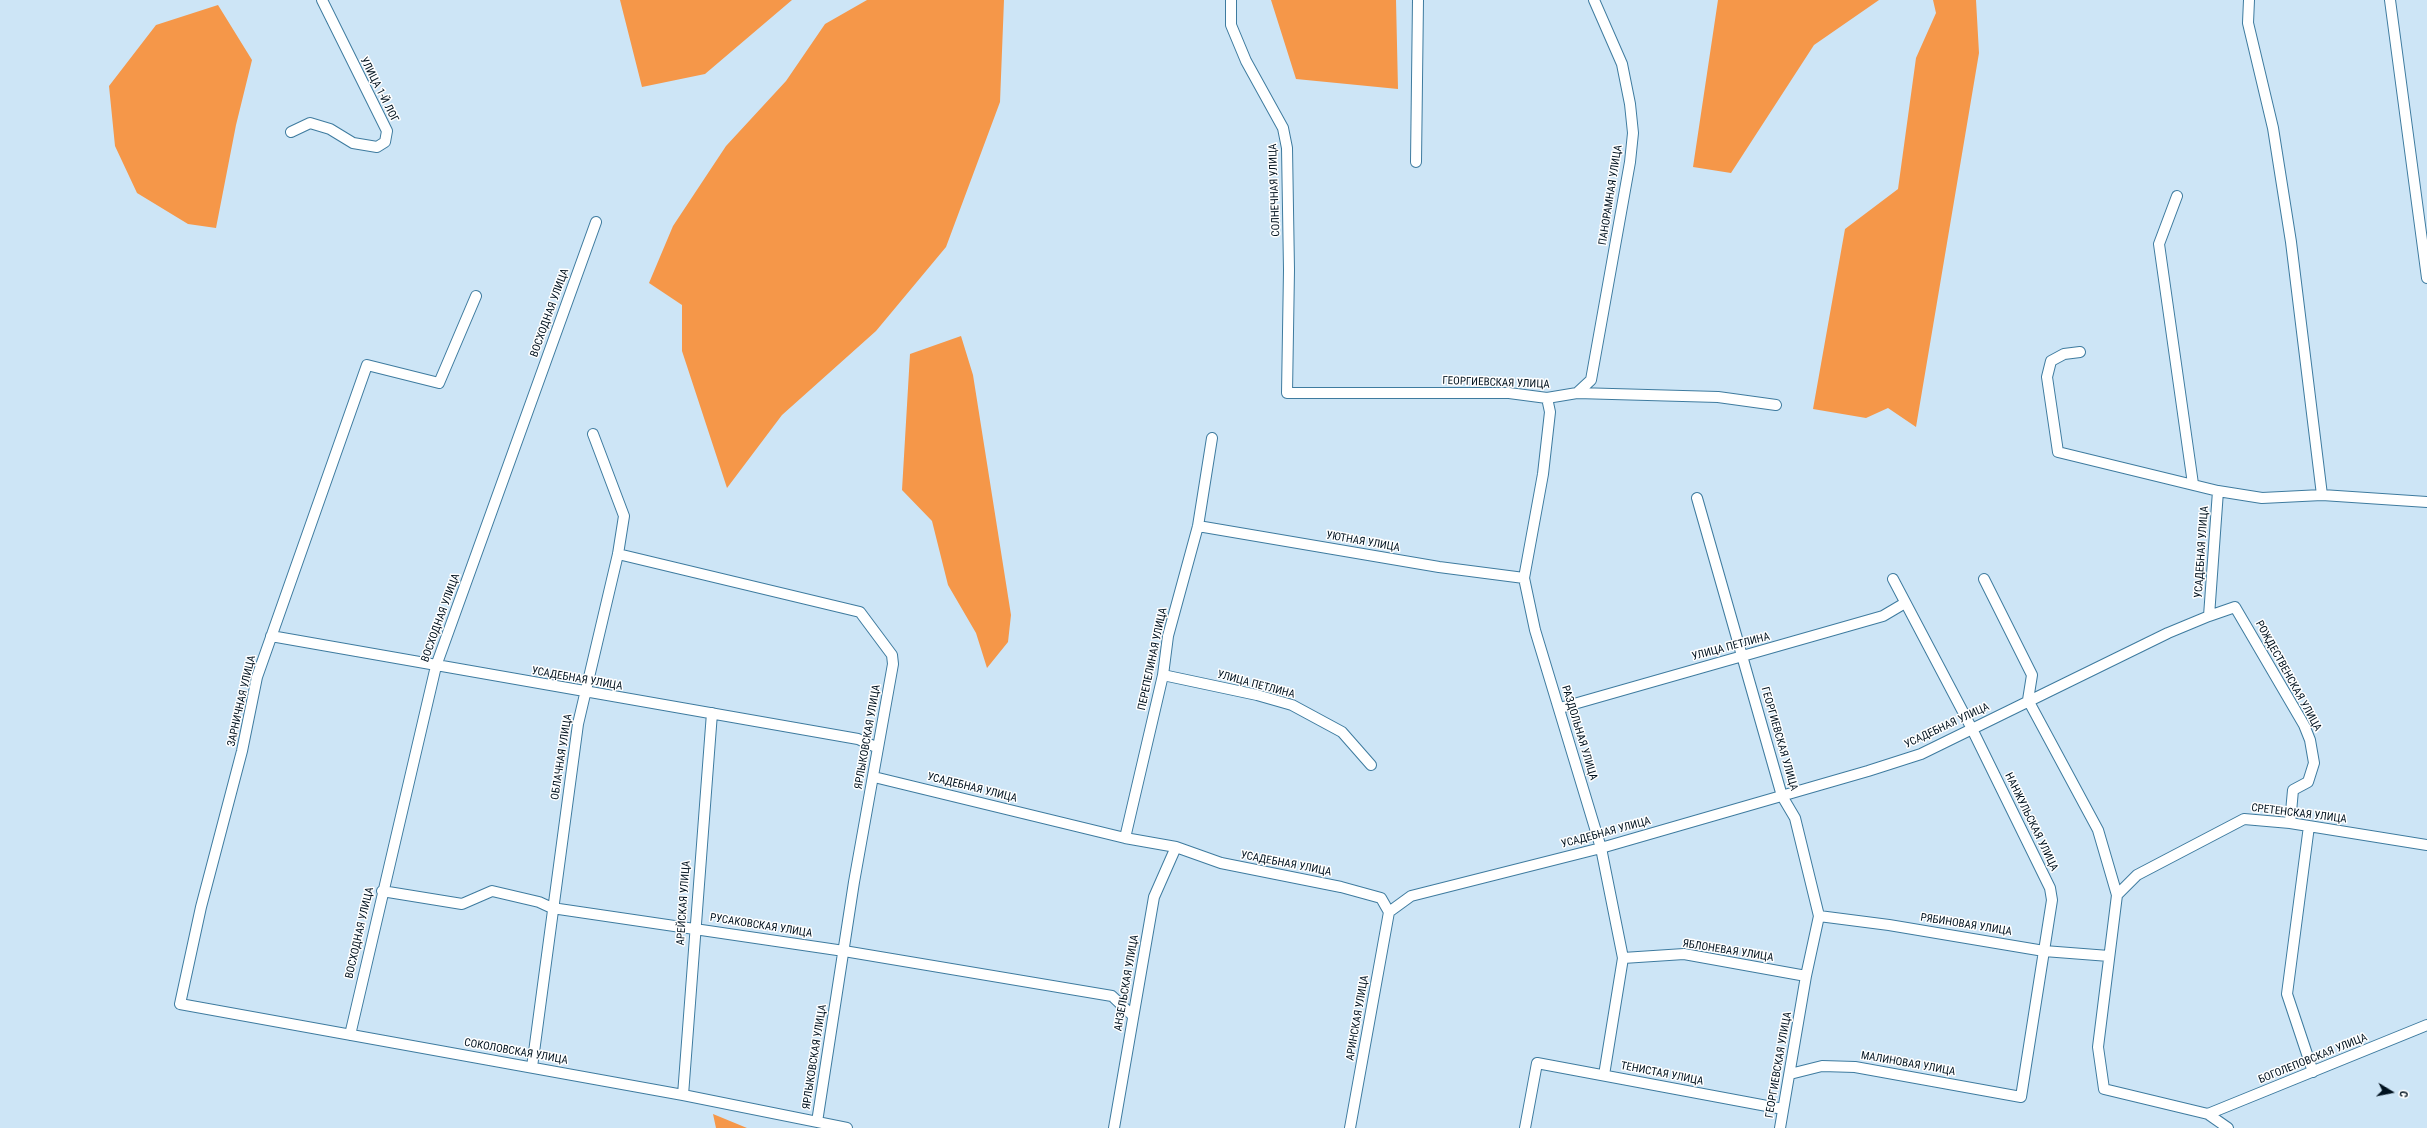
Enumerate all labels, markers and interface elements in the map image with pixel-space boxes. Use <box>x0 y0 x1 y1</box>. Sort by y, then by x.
street label: УЛИЦА 1-Й ЛОГ <box>357 55 401 125</box>
street label: СОЛНЕЧНАЯ УЛИЦА <box>1267 143 1283 237</box>
street label: ПАНОРАМНАЯ УЛИЦА <box>1597 144 1625 246</box>
street label: ВОСХОДНАЯ УЛИЦА <box>528 267 572 359</box>
street label: ГЕОРГИЕВСКАЯ УЛИЦА <box>1442 375 1550 391</box>
street label: УСАДЕБНАЯ УЛИЦА <box>2192 506 2212 598</box>
street label: УЮТНАЯ УЛИЦА <box>1325 529 1401 555</box>
street label: ВОСХОДНАЯ УЛИЦА <box>419 572 463 664</box>
street label: ПЕРЕПЕЛИНАЯ УЛИЦА <box>1136 607 1170 711</box>
street label: РОЖДЕСТВЕНСКАЯ УЛИЦА <box>2252 618 2324 734</box>
street label: УЛИЦА ПЕТЛИНА <box>1691 630 1771 664</box>
street label: ЗАРНИЧНАЯ УЛИЦА <box>225 654 259 748</box>
street label: УСАДЕБНАЯ УЛИЦА <box>530 665 624 693</box>
street label: УЛИЦА ПЕТЛИНА <box>1216 668 1296 702</box>
street label: ЯРЛЫКОВСКАЯ УЛИЦА <box>852 684 884 790</box>
street label: РАЗДОЛЬНАЯ УЛИЦА <box>1558 684 1600 782</box>
street label: ГЕОРГИЕВСКАЯ УЛИЦА <box>1758 686 1800 792</box>
street label: УСАДЕБНАЯ УЛИЦА <box>1902 701 1992 751</box>
street label: ОБЛАЧНАЯ УЛИЦА <box>549 713 575 801</box>
street label: УСАДЕБНАЯ УЛИЦА <box>926 770 1018 806</box>
street label: НАНЖУЛЬСКАЯ УЛИЦА <box>2001 771 2061 873</box>
street label: СРЕТЕНСКАЯ УЛИЦА <box>2250 802 2348 826</box>
street label: УСАДЕБНАЯ УЛИЦА <box>1560 815 1652 851</box>
street label: УСАДЕБНАЯ УЛИЦА <box>1240 849 1332 879</box>
street label: АРЕЙСКАЯ УЛИЦА <box>674 860 694 946</box>
street label: ВОСХОДНАЯ УЛИЦА <box>343 886 377 980</box>
street label: РУСАКОВСКАЯ УЛИЦА <box>709 911 813 941</box>
street label: РЯБИНОВАЯ УЛИЦА <box>1919 911 2013 939</box>
street label: АНЗЕЛЬСКАЯ УЛИЦА <box>1112 934 1142 1032</box>
street label: ЯБЛОНЕВАЯ УЛИЦА <box>1682 937 1774 965</box>
street label: АРИНСКАЯ УЛИЦА <box>1344 974 1372 1062</box>
street label: ЯРЛЫКОВСКАЯ УЛИЦА <box>800 1004 830 1110</box>
street label: ГЕОРГИЕВСКАЯ УЛИЦА <box>1763 1011 1795 1119</box>
street label: БОГОЛЕПОВСКАЯ УЛИЦА <box>2257 1031 2369 1087</box>
street label: СОКОЛОВСКАЯ УЛИЦА <box>463 1036 569 1068</box>
street label: МАЛИНОВАЯ УЛИЦА <box>1860 1049 1956 1079</box>
street label: ТЕНИСТАЯ УЛИЦА <box>1619 1060 1705 1088</box>
north arrow <box>2371 1072 2411 1112</box>
text: С <box>2396 1090 2410 1098</box>

